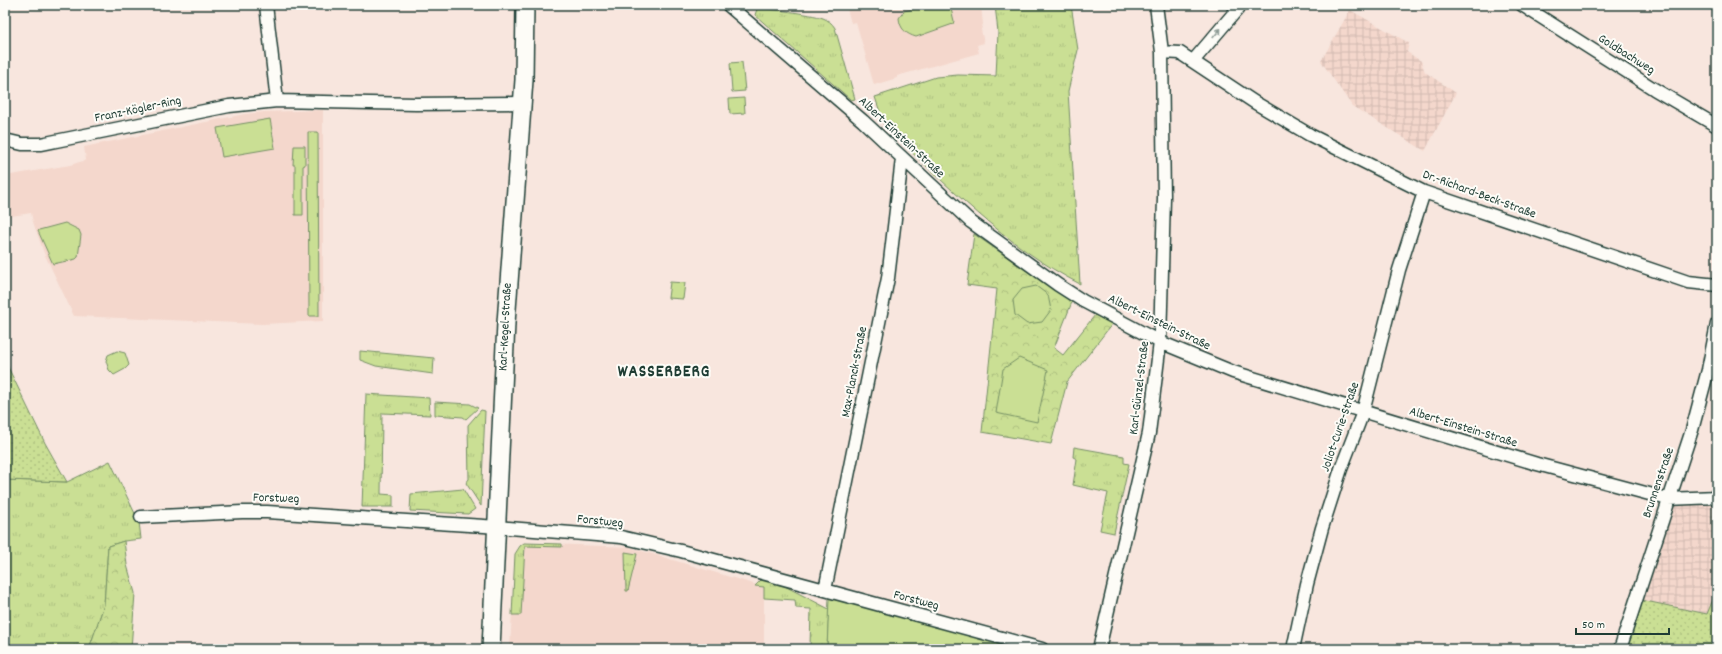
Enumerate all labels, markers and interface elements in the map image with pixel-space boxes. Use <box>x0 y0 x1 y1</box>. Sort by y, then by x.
one-way arrow <box>1213 27 1222 38</box>
street label: Goldbachweg <box>1594 30 1659 80</box>
street label: Franz-Kögler-Ring <box>93 91 183 128</box>
street label: Albert-Einstein-Straße <box>854 93 949 183</box>
street label: Dr.-Richard-Beck-Straße <box>1420 166 1539 224</box>
street label: Karl-Kegel-Straße <box>494 282 518 372</box>
street label: Albert-Einstein-Straße <box>1104 290 1214 356</box>
street label: Max-Planck-Straße <box>837 325 873 419</box>
street label: Karl-Günzel-Straße <box>1125 340 1155 436</box>
district label: WASSERBERG <box>618 361 710 385</box>
street label: Joliot-Curie-Straße <box>1317 379 1365 474</box>
street label: Albert-Einstein-Straße <box>1407 403 1520 454</box>
street label: Brunnenstraße <box>1638 445 1680 521</box>
street label: Forstweg <box>252 489 300 509</box>
street label: Forstweg <box>576 510 624 534</box>
street label: Forstweg <box>891 586 941 616</box>
scale bar <box>1576 610 1669 636</box>
text: 50 m <box>1582 617 1605 634</box>

